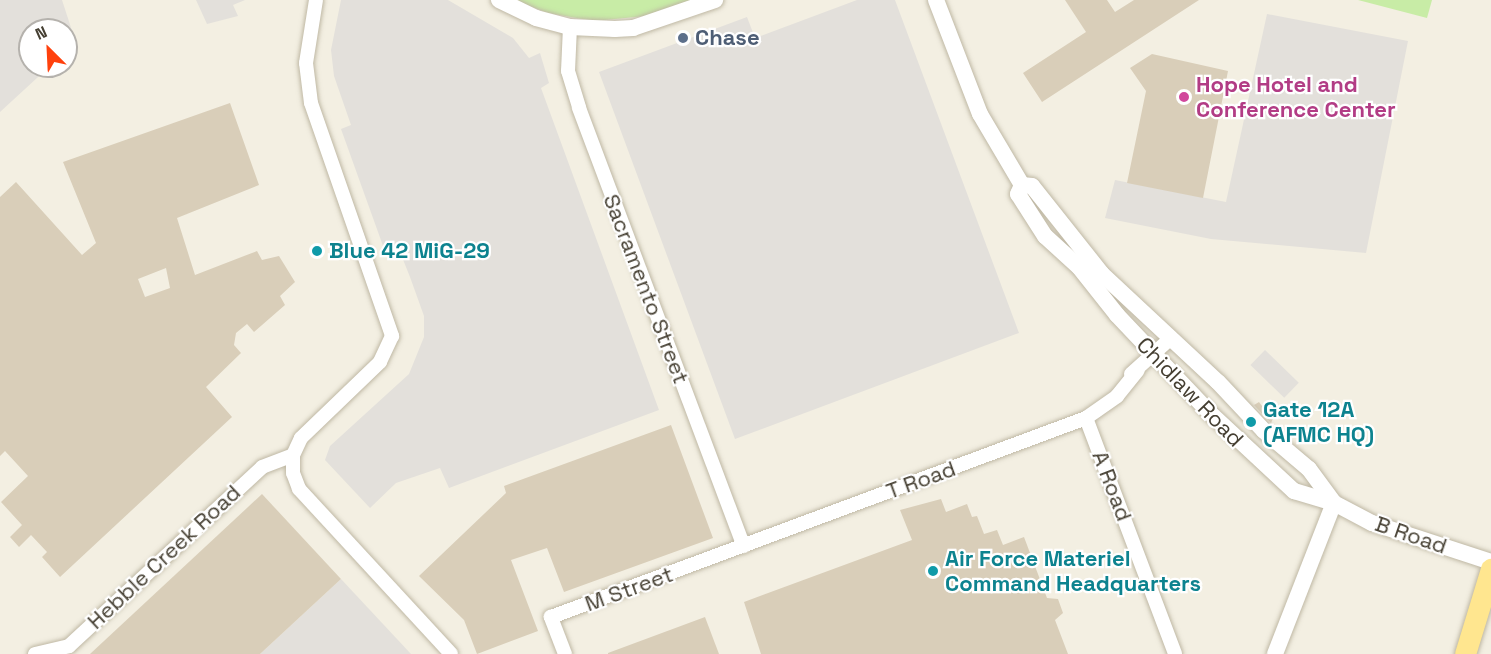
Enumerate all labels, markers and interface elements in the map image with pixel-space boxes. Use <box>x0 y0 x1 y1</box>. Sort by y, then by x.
north arrow <box>18 18 78 78</box>
text: N <box>32 21 50 45</box>
place label: Chase <box>695 25 760 51</box>
marker: Chase <box>676 31 690 45</box>
place label: Hope Hotel and Conference Center <box>1196 71 1396 122</box>
marker: Hope Hotel and Conference Center <box>1177 90 1191 104</box>
street label: Sacramento Street <box>598 190 694 388</box>
place label: Blue 42 MiG-29 <box>329 238 490 264</box>
marker: Blue 42 MiG-29 <box>310 244 324 258</box>
street label: Chidlaw Road <box>1131 332 1249 452</box>
place label: Gate 12A (AFMC HQ) <box>1263 396 1374 448</box>
marker: Gate 12A (AFMC HQ) <box>1244 415 1258 429</box>
street label: A Road <box>1087 447 1137 525</box>
street label: T Road <box>882 455 960 505</box>
street label: Hebble Creek Road <box>82 479 246 635</box>
street label: B Road <box>1372 510 1450 560</box>
place label: Air Force Materiel Command Headquarters <box>945 545 1201 596</box>
street label: M Street <box>581 561 677 617</box>
marker: Air Force Materiel Command Headquarters <box>926 564 940 578</box>

